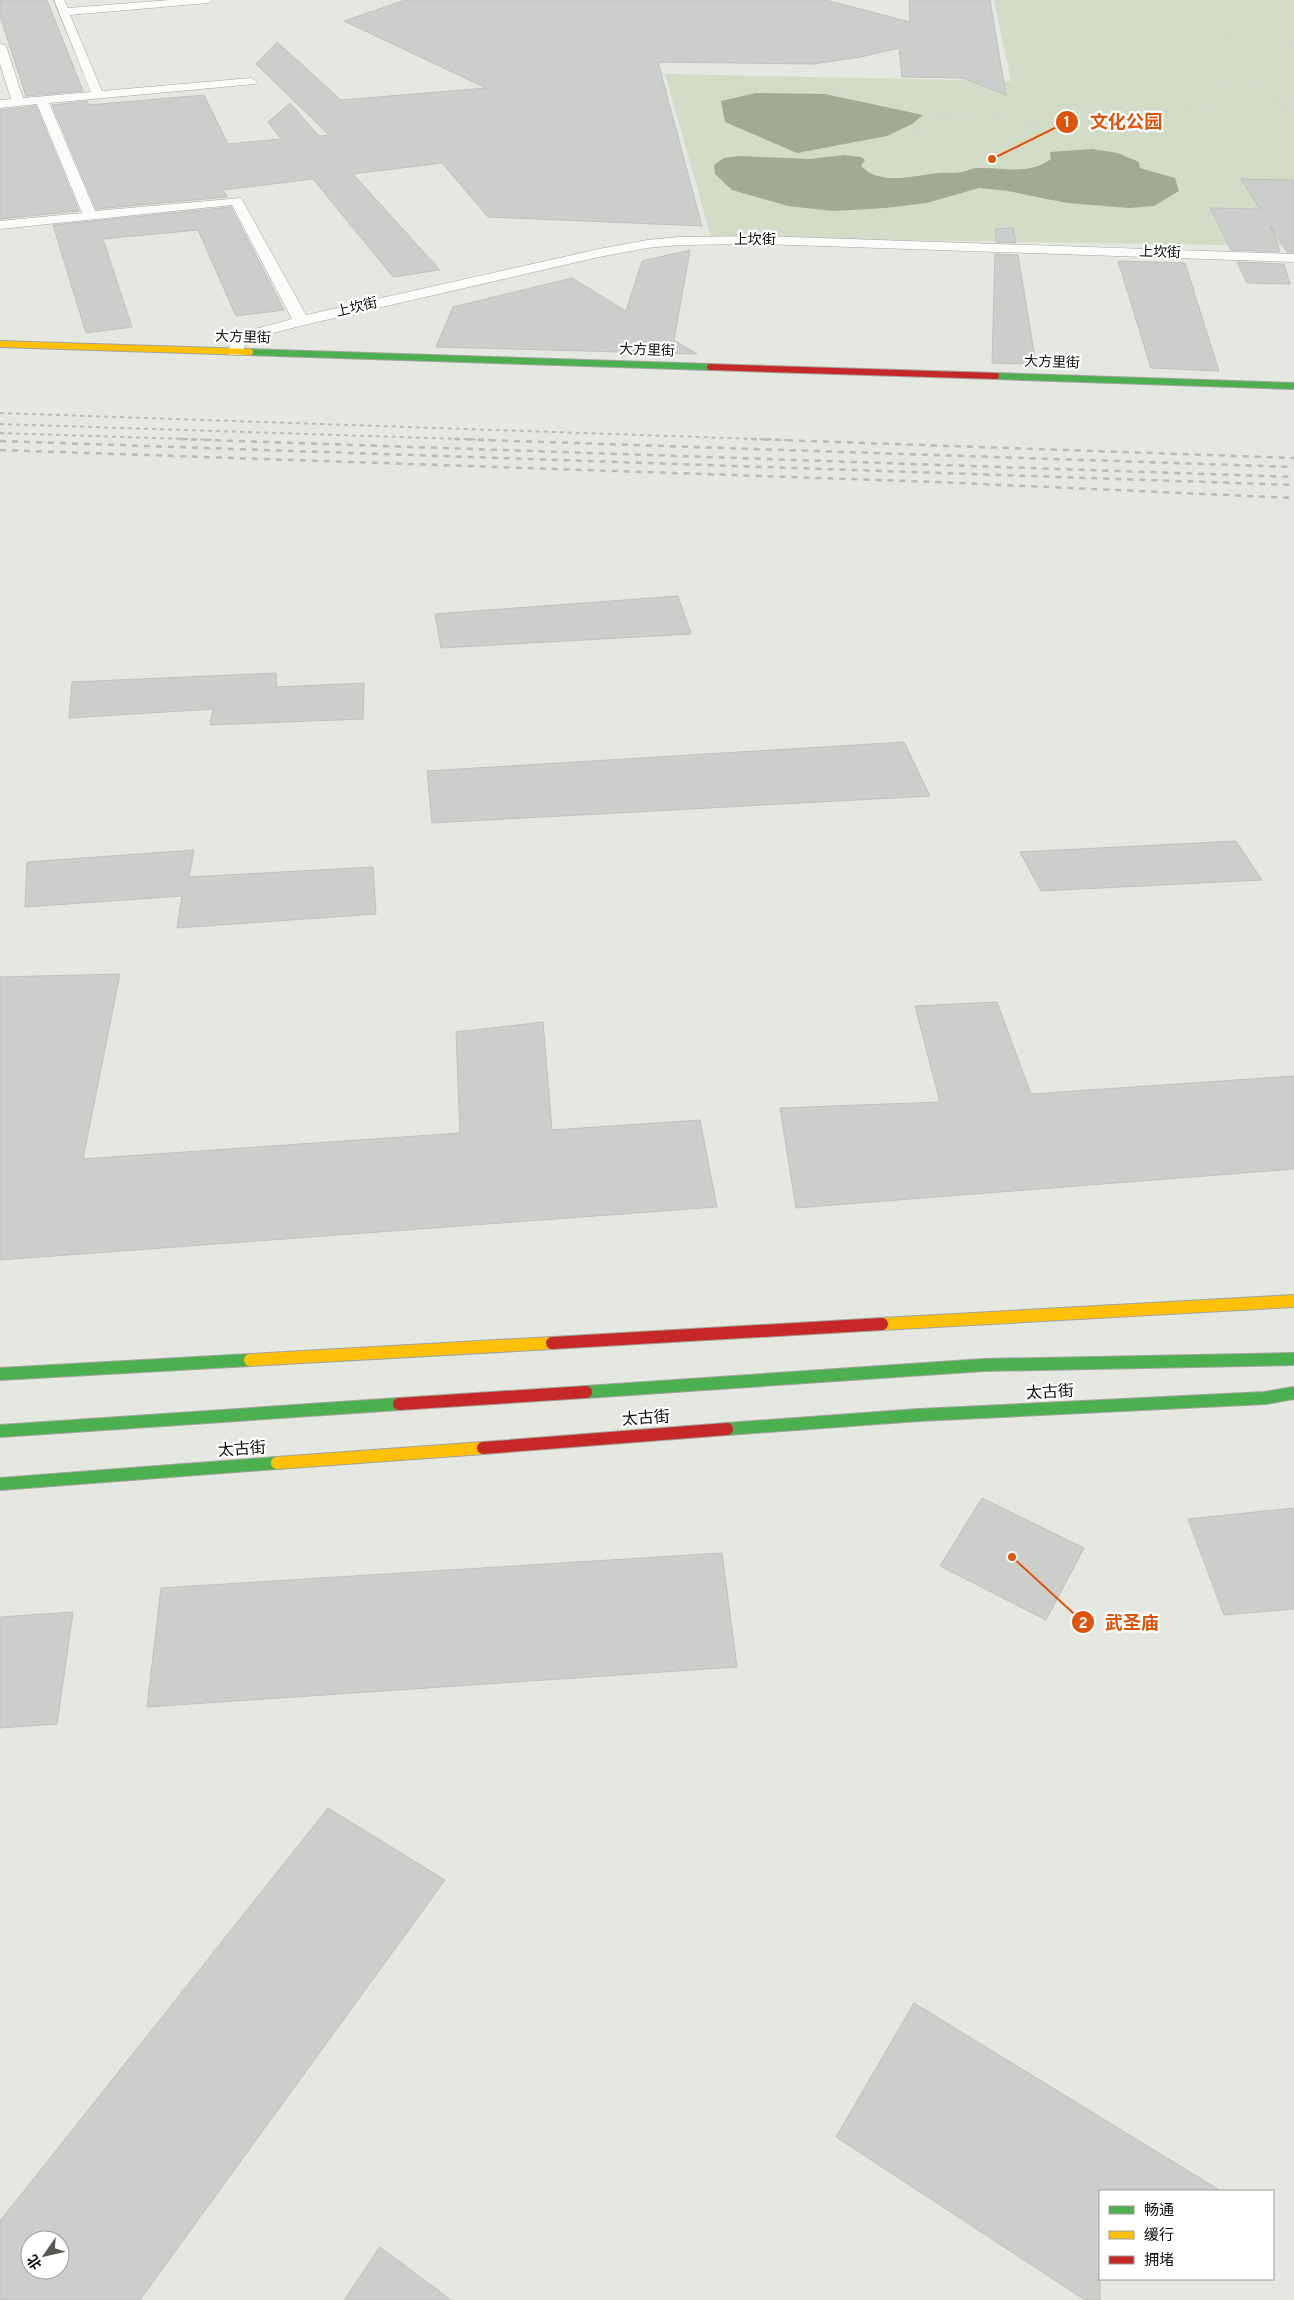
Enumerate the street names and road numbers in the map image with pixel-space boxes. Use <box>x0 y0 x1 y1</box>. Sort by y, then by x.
street label: 上坎街 <box>734 231 776 249</box>
street label: 上坎街 <box>1139 243 1181 262</box>
street label: 上坎街 <box>334 294 379 321</box>
street label: 大方里街 <box>215 329 271 347</box>
street label: 大方里街 <box>619 342 675 360</box>
street label: 大方里街 <box>1024 354 1080 372</box>
street label: 太古街 <box>1026 1382 1074 1404</box>
street label: 太古街 <box>621 1407 671 1431</box>
street label: 太古街 <box>217 1438 267 1462</box>

